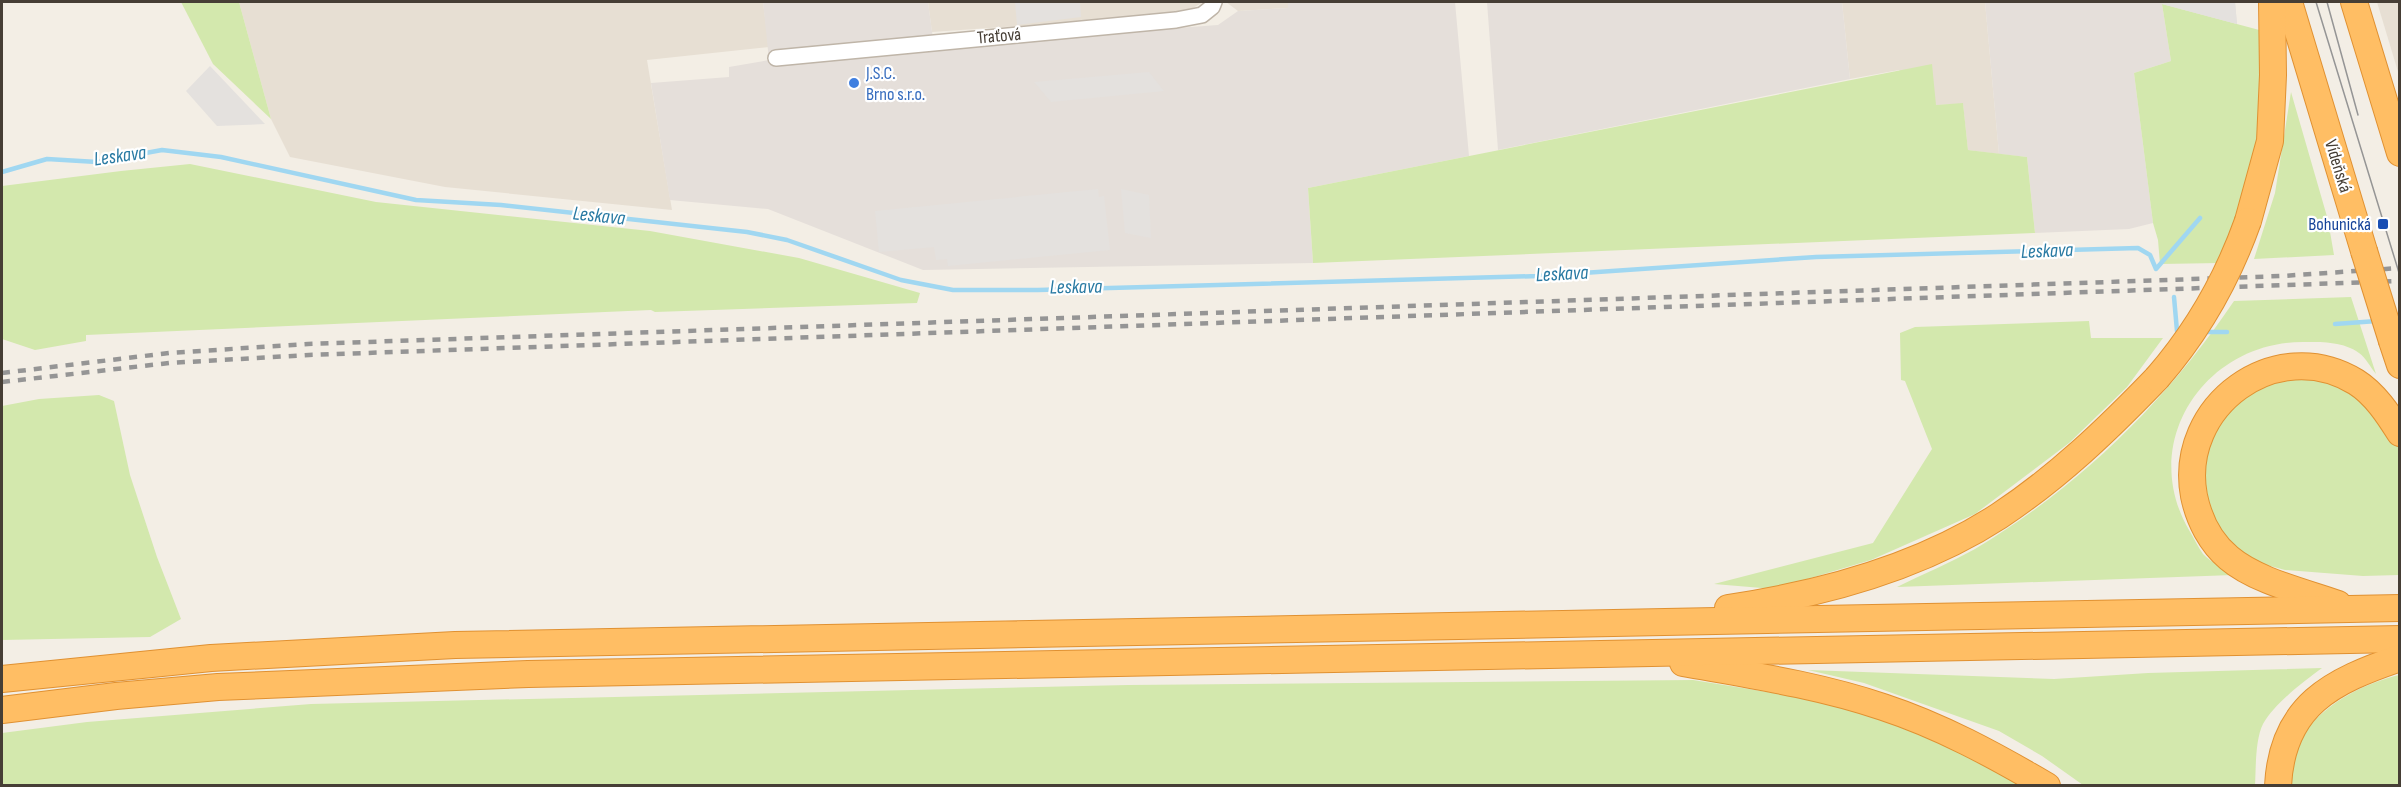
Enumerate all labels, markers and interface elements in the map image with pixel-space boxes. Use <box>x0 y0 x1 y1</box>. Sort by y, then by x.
street label: Traťová <box>976 24 1022 48</box>
place label: J.S.C. Brno s.r.o. <box>865 63 925 105</box>
marker: J.S.C. Brno s.r.o. <box>847 76 861 90</box>
street label: Vídeňská <box>2320 137 2356 195</box>
water label: Leskava <box>92 140 148 172</box>
water label: Leskava <box>572 201 626 231</box>
place label: Bohunická <box>2308 214 2371 235</box>
marker: Bohunická <box>2376 217 2390 231</box>
water label: Leskava <box>2020 238 2074 264</box>
water label: Leskava <box>1535 261 1589 287</box>
water label: Leskava <box>1050 275 1102 299</box>

